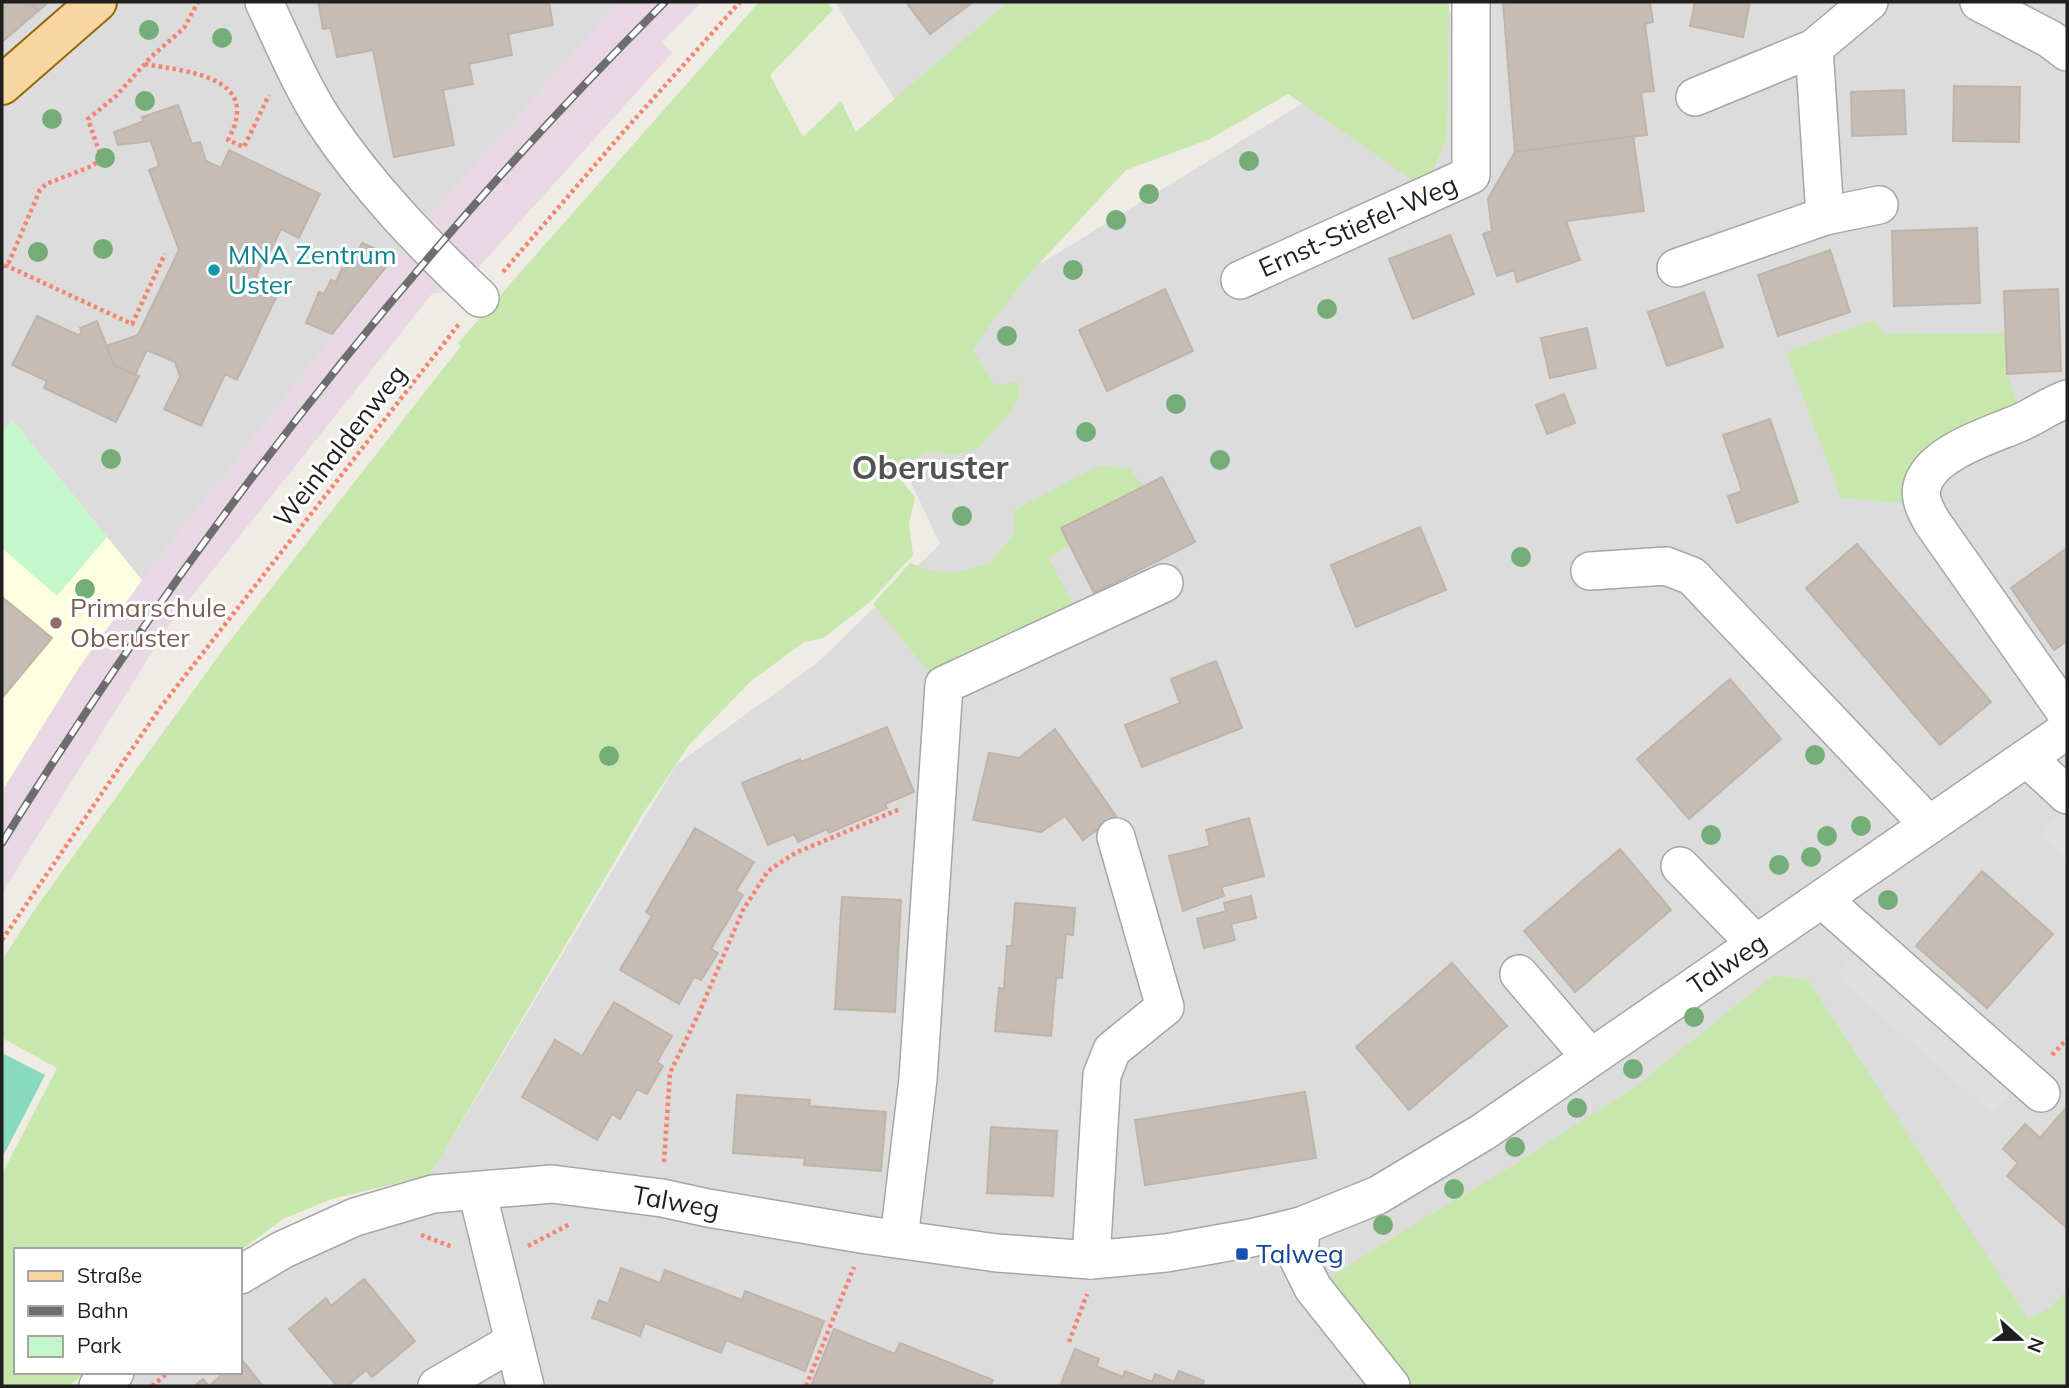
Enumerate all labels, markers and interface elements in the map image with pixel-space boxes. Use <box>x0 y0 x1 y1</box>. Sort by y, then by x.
street label: Ernst-Stiefel-Weg <box>1254 167 1462 284</box>
place label: MNA Zentrum Uster <box>228 238 396 301</box>
marker: MNA Zentrum Uster <box>206 262 222 278</box>
street label: Weinhaldenweg <box>266 358 413 533</box>
district label: Oberuster <box>852 446 1008 487</box>
place label: Primarschule Oberuster <box>70 591 226 654</box>
marker: Primarschule Oberuster <box>48 615 64 631</box>
street label: Talweg <box>1681 925 1772 1002</box>
street label: Talweg <box>630 1178 722 1225</box>
place label: Talweg <box>1256 1237 1344 1270</box>
marker: Talweg <box>1234 1246 1250 1262</box>
legend <box>14 1248 242 1374</box>
text: Straße <box>77 1262 142 1288</box>
text: Bahn <box>77 1297 129 1323</box>
north arrow <box>1985 1304 2055 1374</box>
text: Park <box>77 1332 121 1358</box>
text: N <box>2022 1334 2050 1356</box>

